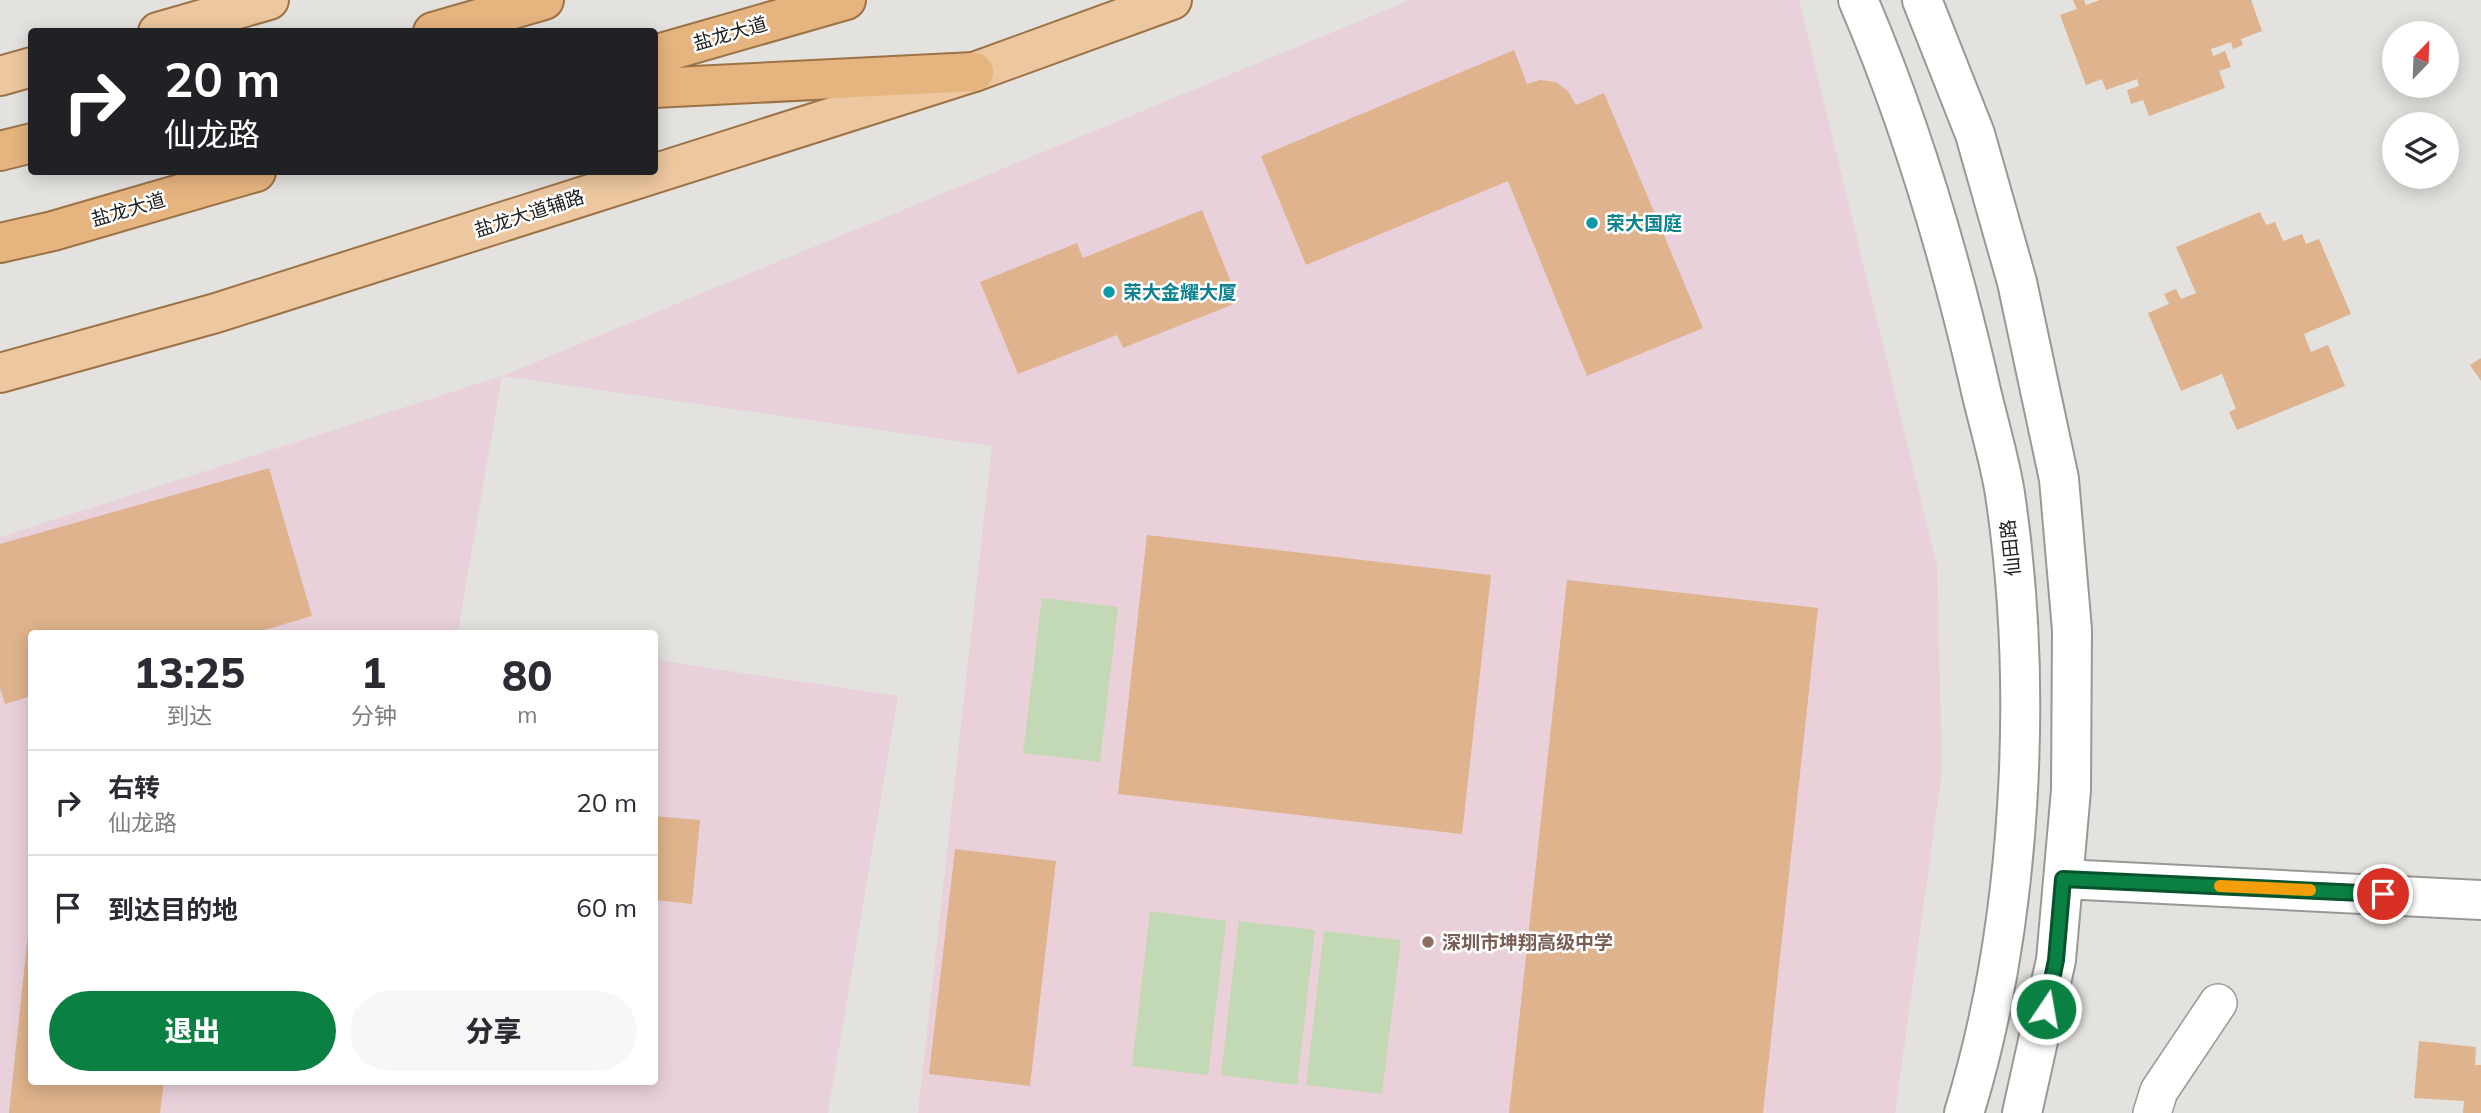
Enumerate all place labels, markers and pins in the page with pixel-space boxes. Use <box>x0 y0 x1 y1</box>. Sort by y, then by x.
place label: 荣大国庭 <box>1606 211 1682 235</box>
marker: 荣大国庭 <box>1584 215 1600 231</box>
place label: 荣大金耀大厦 <box>1123 280 1237 304</box>
marker: 荣大金耀大厦 <box>1101 284 1117 300</box>
pin <box>2353 864 2413 924</box>
place label: 深圳市坤翔高级中学 <box>1442 930 1613 954</box>
marker: 深圳市坤翔高级中学 <box>1420 934 1436 950</box>

